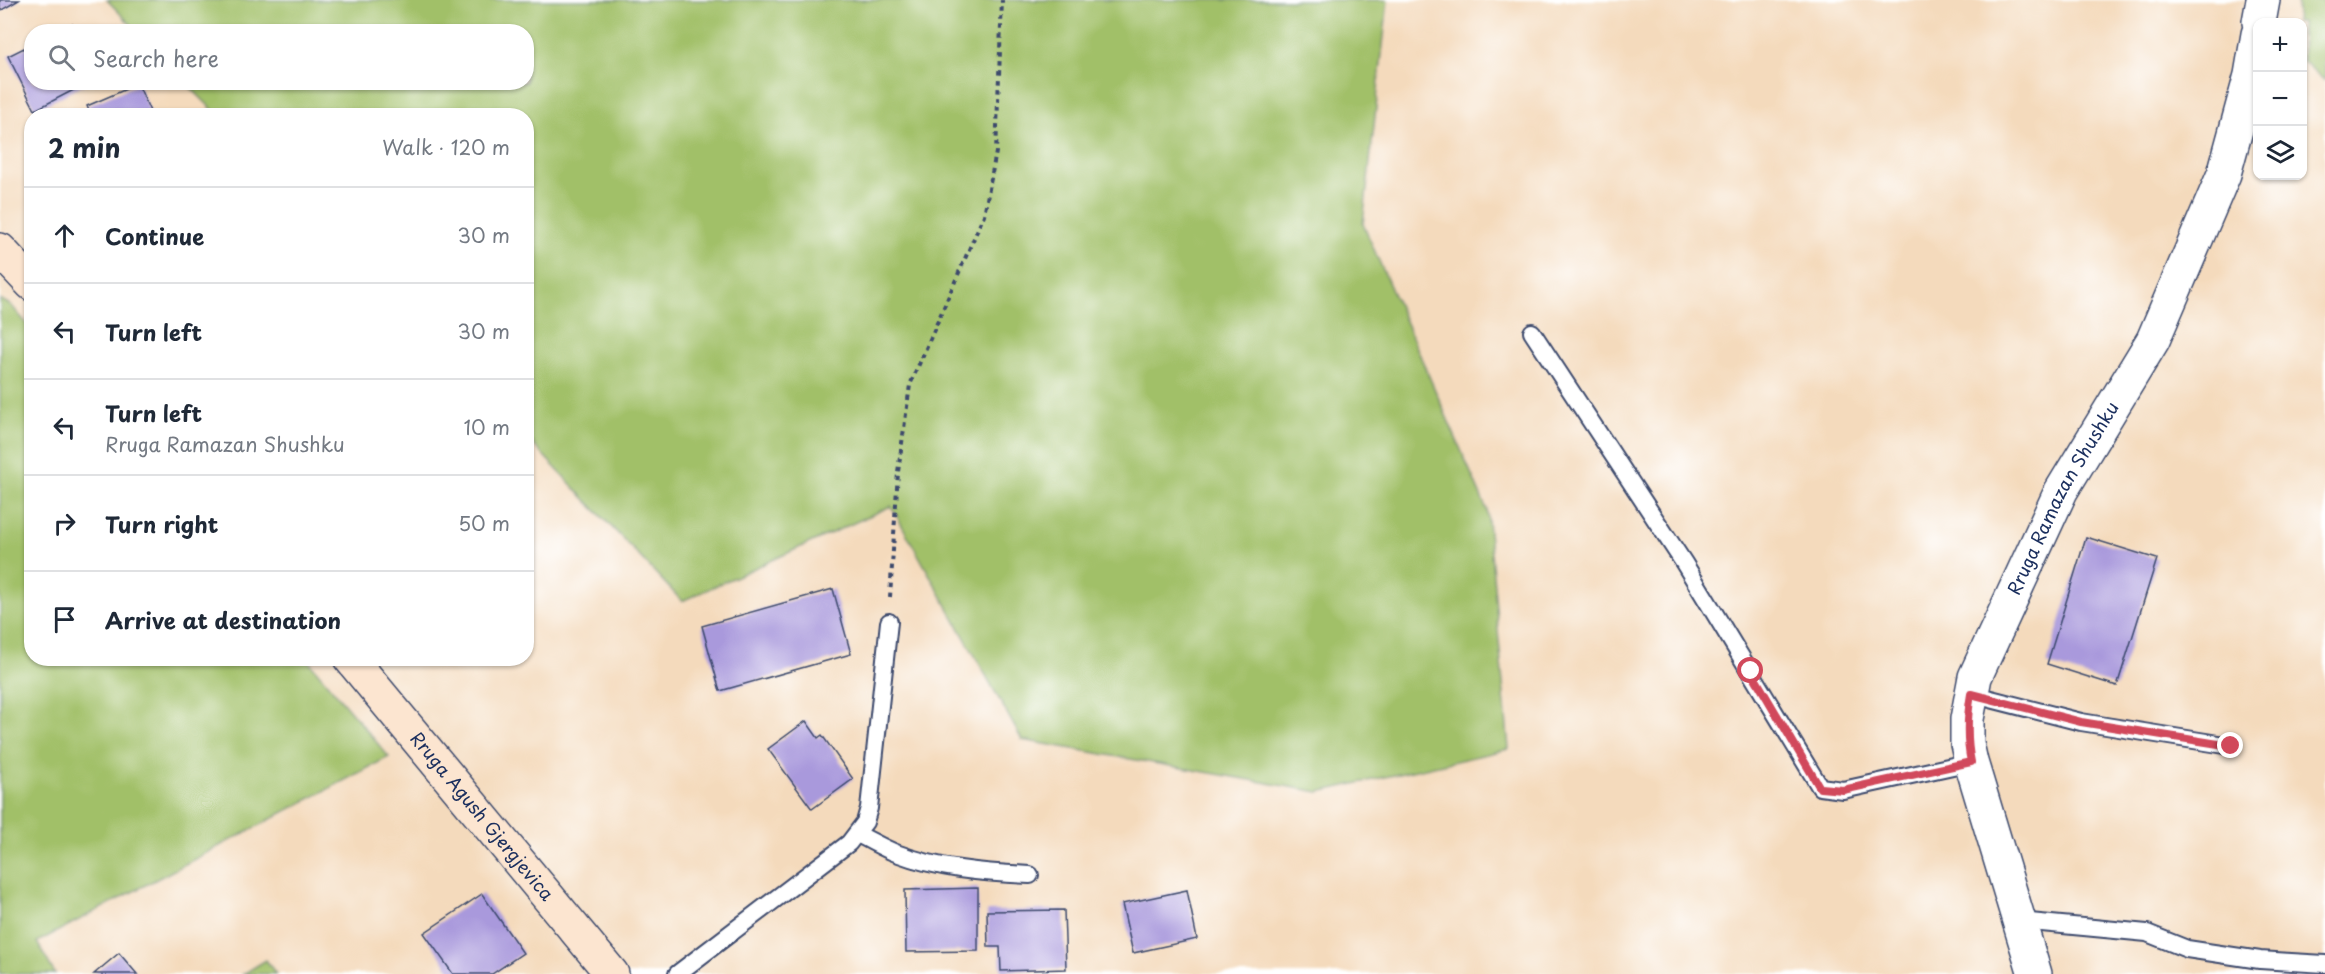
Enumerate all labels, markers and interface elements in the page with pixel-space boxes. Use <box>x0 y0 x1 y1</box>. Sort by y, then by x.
map controls <box>2253 18 2307 180</box>
button: + <box>2253 18 2307 72</box>
search box <box>24 24 534 90</box>
icon: search <box>45 41 78 74</box>
text: Search here <box>93 41 219 74</box>
button: − <box>2253 72 2307 126</box>
button: layers <box>2253 126 2307 180</box>
text: 2 min <box>48 128 121 167</box>
text: Walk · 120 m <box>382 132 510 162</box>
icon: ahead <box>48 219 81 252</box>
text: Continue <box>105 219 204 252</box>
text: 30 m <box>457 220 510 250</box>
icon: left <box>48 315 81 348</box>
text: Turn left <box>105 315 202 348</box>
text: 30 m <box>457 316 510 346</box>
text: Turn left <box>105 396 202 429</box>
street label: Rruga Ramazan Shushku <box>2000 396 2124 599</box>
icon: left <box>48 411 81 444</box>
text: 10 m <box>463 412 510 442</box>
text: Rruga Ramazan Shushku <box>105 429 345 459</box>
icon: right <box>48 507 81 540</box>
text: Turn right <box>105 507 218 540</box>
text: 50 m <box>458 508 510 538</box>
icon: arrive <box>48 603 81 636</box>
text: Arrive at destination <box>105 603 341 636</box>
route start <box>1737 657 1763 683</box>
street label: Rruga Agush Gjergjevica <box>404 725 561 906</box>
route end <box>2217 732 2243 758</box>

